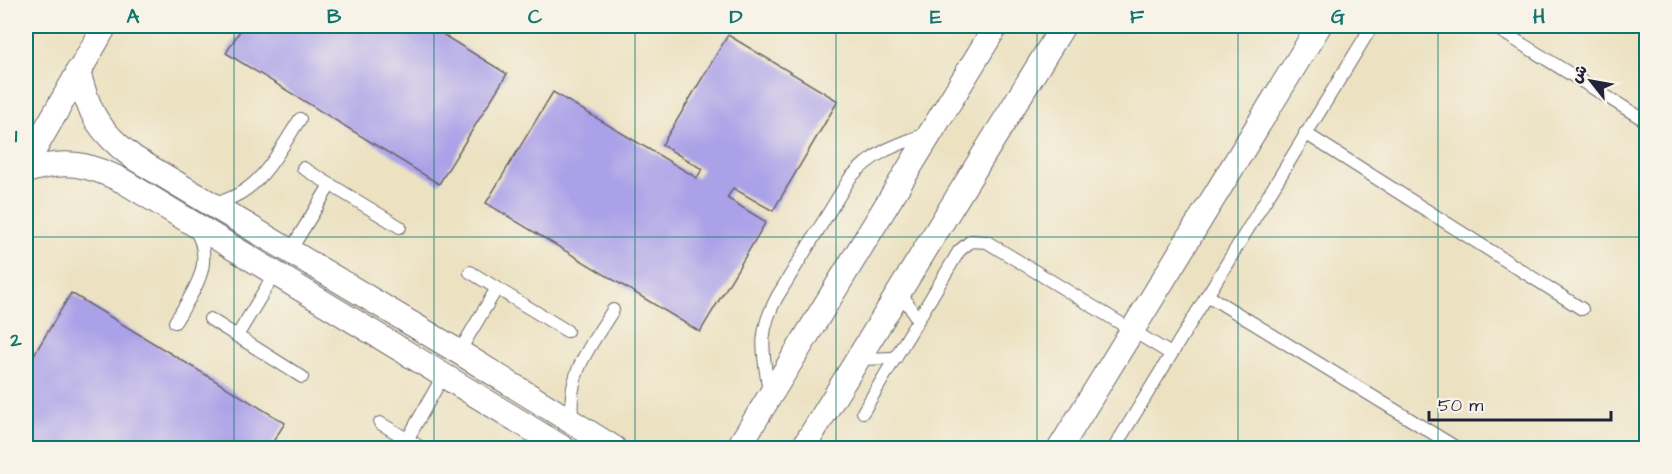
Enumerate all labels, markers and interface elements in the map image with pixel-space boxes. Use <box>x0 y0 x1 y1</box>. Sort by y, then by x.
text: A <box>127 3 140 31</box>
text: B <box>327 3 342 31</box>
text: C <box>528 3 543 31</box>
text: D <box>730 3 743 31</box>
text: E <box>930 3 942 31</box>
text: F <box>1130 3 1145 31</box>
text: G <box>1331 3 1345 31</box>
text: H <box>1533 3 1545 31</box>
north arrow <box>1561 51 1621 111</box>
text: ش <box>1565 61 1593 87</box>
text: 1 <box>15 122 18 150</box>
text: 2 <box>9 326 22 354</box>
scale bar <box>1429 384 1610 422</box>
text: 50 m <box>1438 393 1483 418</box>

